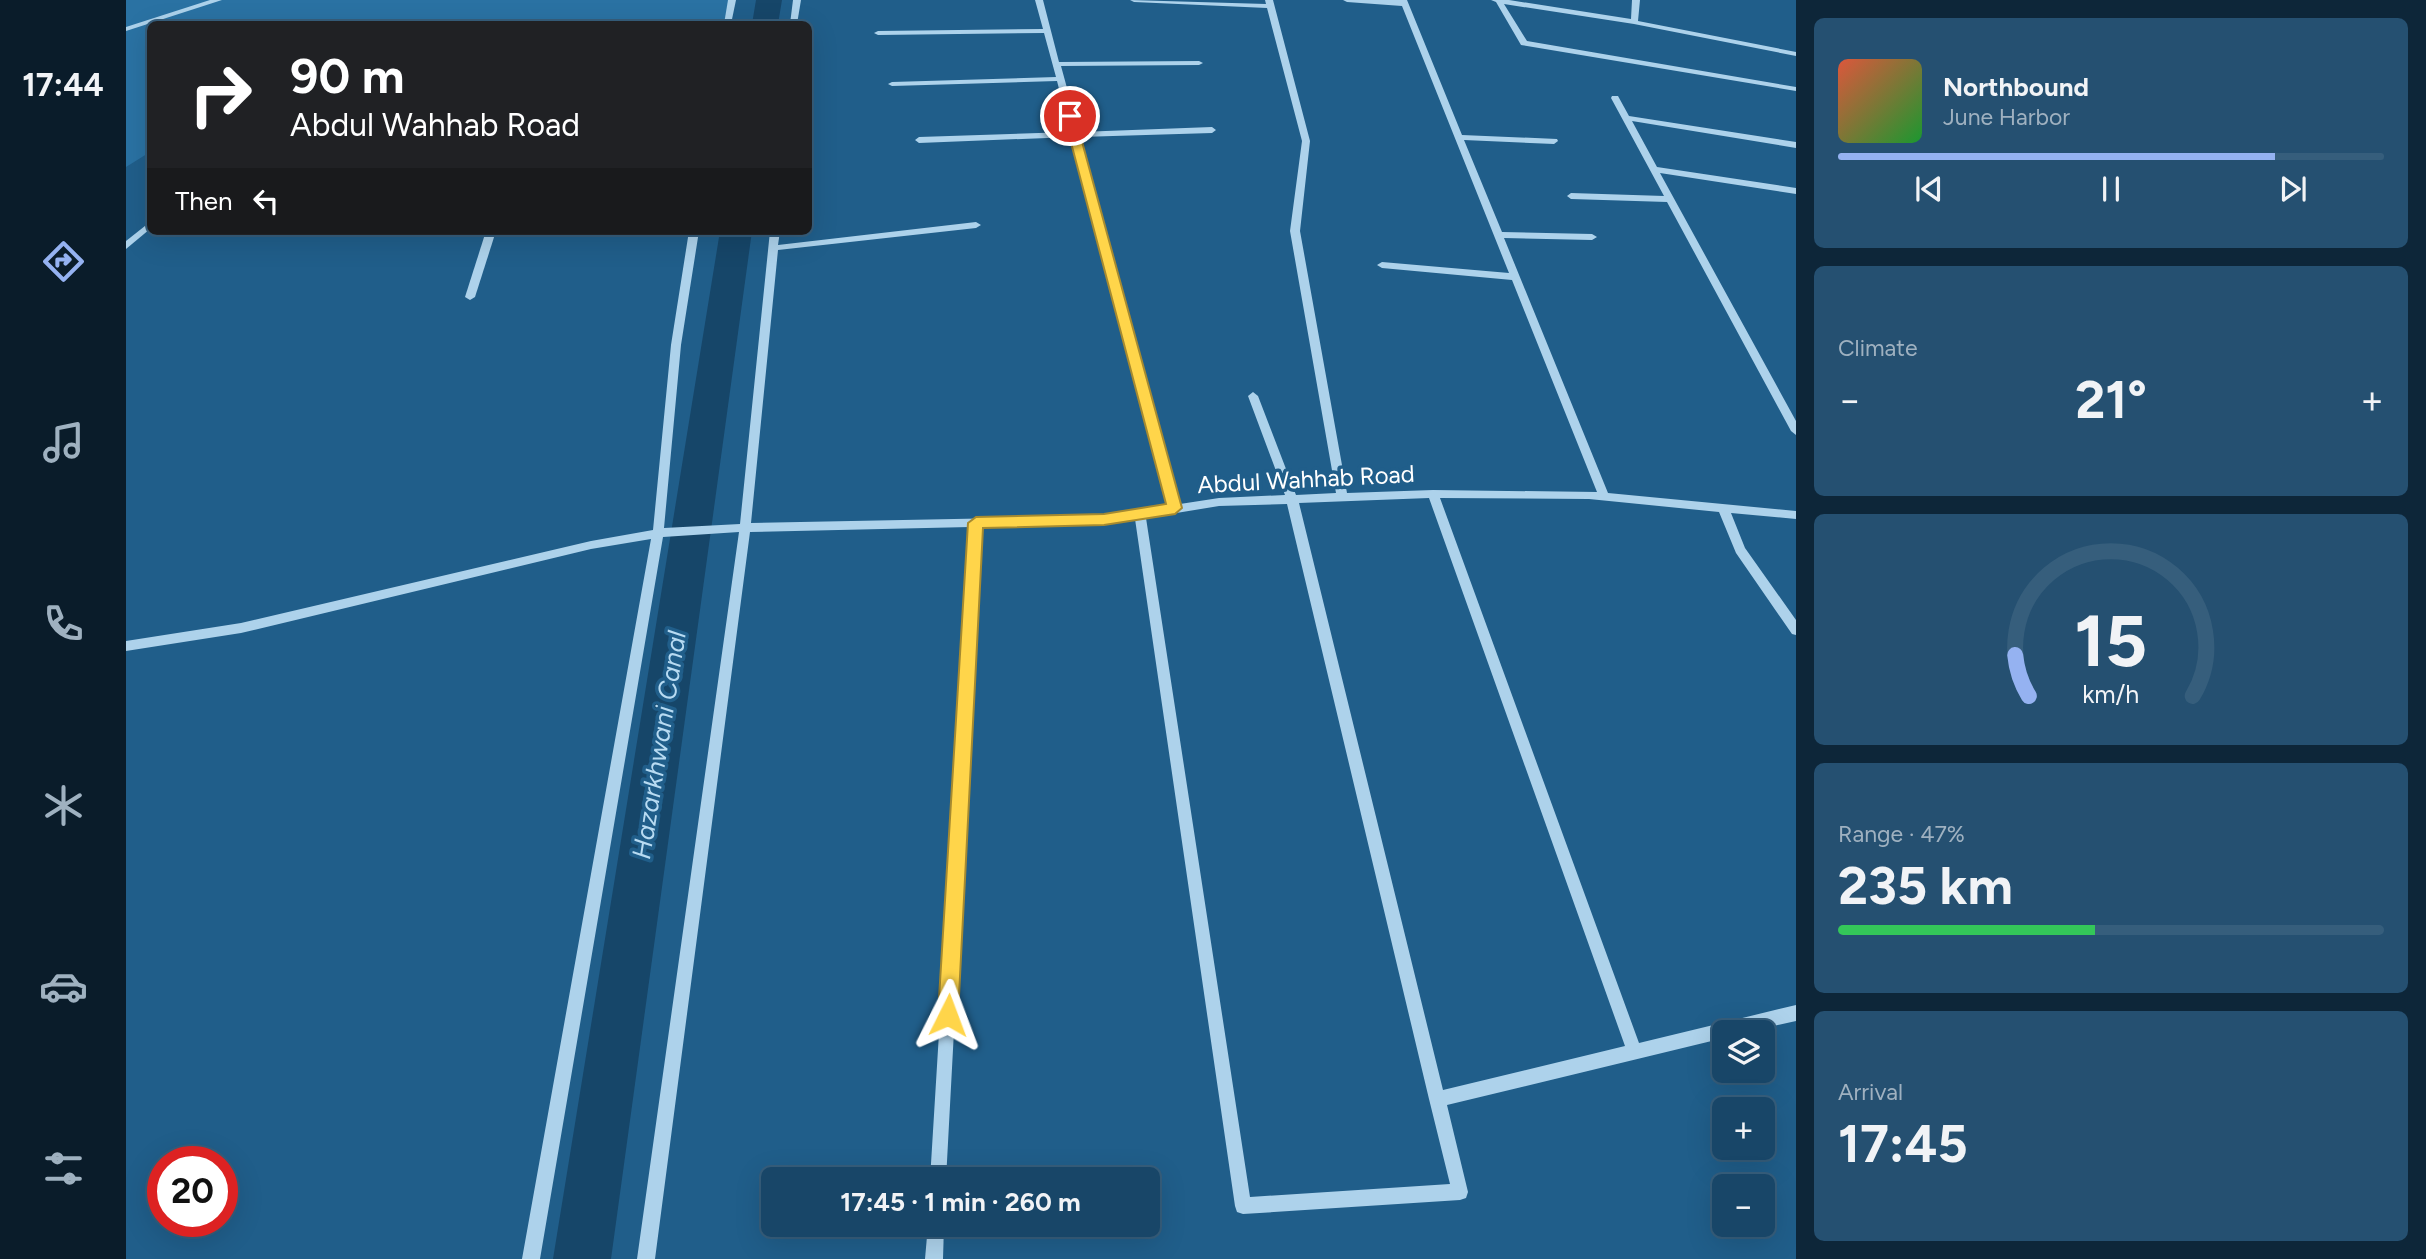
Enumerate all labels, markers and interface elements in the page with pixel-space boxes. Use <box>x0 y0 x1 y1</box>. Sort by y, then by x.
text: 90 m <box>290 46 405 105</box>
icon: right <box>175 49 266 140</box>
text: 17:44 <box>22 66 104 104</box>
text: Northbound <box>1943 71 2089 103</box>
pin <box>1040 86 1100 146</box>
icon: arrive <box>1051 97 1089 135</box>
text: June Harbor <box>1943 103 2070 131</box>
text: Abdul Wahhab Road <box>290 106 580 144</box>
icon: previous <box>1910 170 1948 208</box>
icon: pause <box>2092 170 2130 208</box>
icon: next <box>2274 170 2312 208</box>
icon: left <box>247 182 285 220</box>
text: Then <box>175 185 233 217</box>
icon: directions <box>39 237 88 286</box>
text: Climate <box>1838 334 1917 362</box>
text: 21° <box>2075 369 2147 431</box>
text: − <box>1838 377 1862 423</box>
text: + <box>2360 377 2384 423</box>
icon: music <box>39 418 88 467</box>
street label: Abdul Wahhab Road <box>1197 459 1415 499</box>
text: 15 <box>2074 597 2148 684</box>
icon: phone <box>39 599 88 648</box>
water label: Hazarkhwani Canal <box>625 628 693 861</box>
text: km/h <box>2082 678 2140 708</box>
icon: climate <box>39 781 88 830</box>
text: Range · 47% <box>1838 820 1965 848</box>
text: 235 km <box>1838 855 2013 917</box>
icon: car <box>39 962 88 1011</box>
position arrow <box>911 978 985 1052</box>
map controls <box>1712 1020 1775 1237</box>
button: layers <box>1712 1020 1775 1083</box>
text: Arrival <box>1838 1078 1903 1106</box>
button: + <box>1712 1097 1775 1160</box>
text: 17:45 <box>1838 1113 1968 1175</box>
icon: filters <box>39 1144 88 1193</box>
speed limit sign: 20 <box>147 1146 238 1237</box>
button: − <box>1712 1174 1775 1237</box>
text: 17:45 · 1 min · 260 m <box>840 1186 1081 1218</box>

